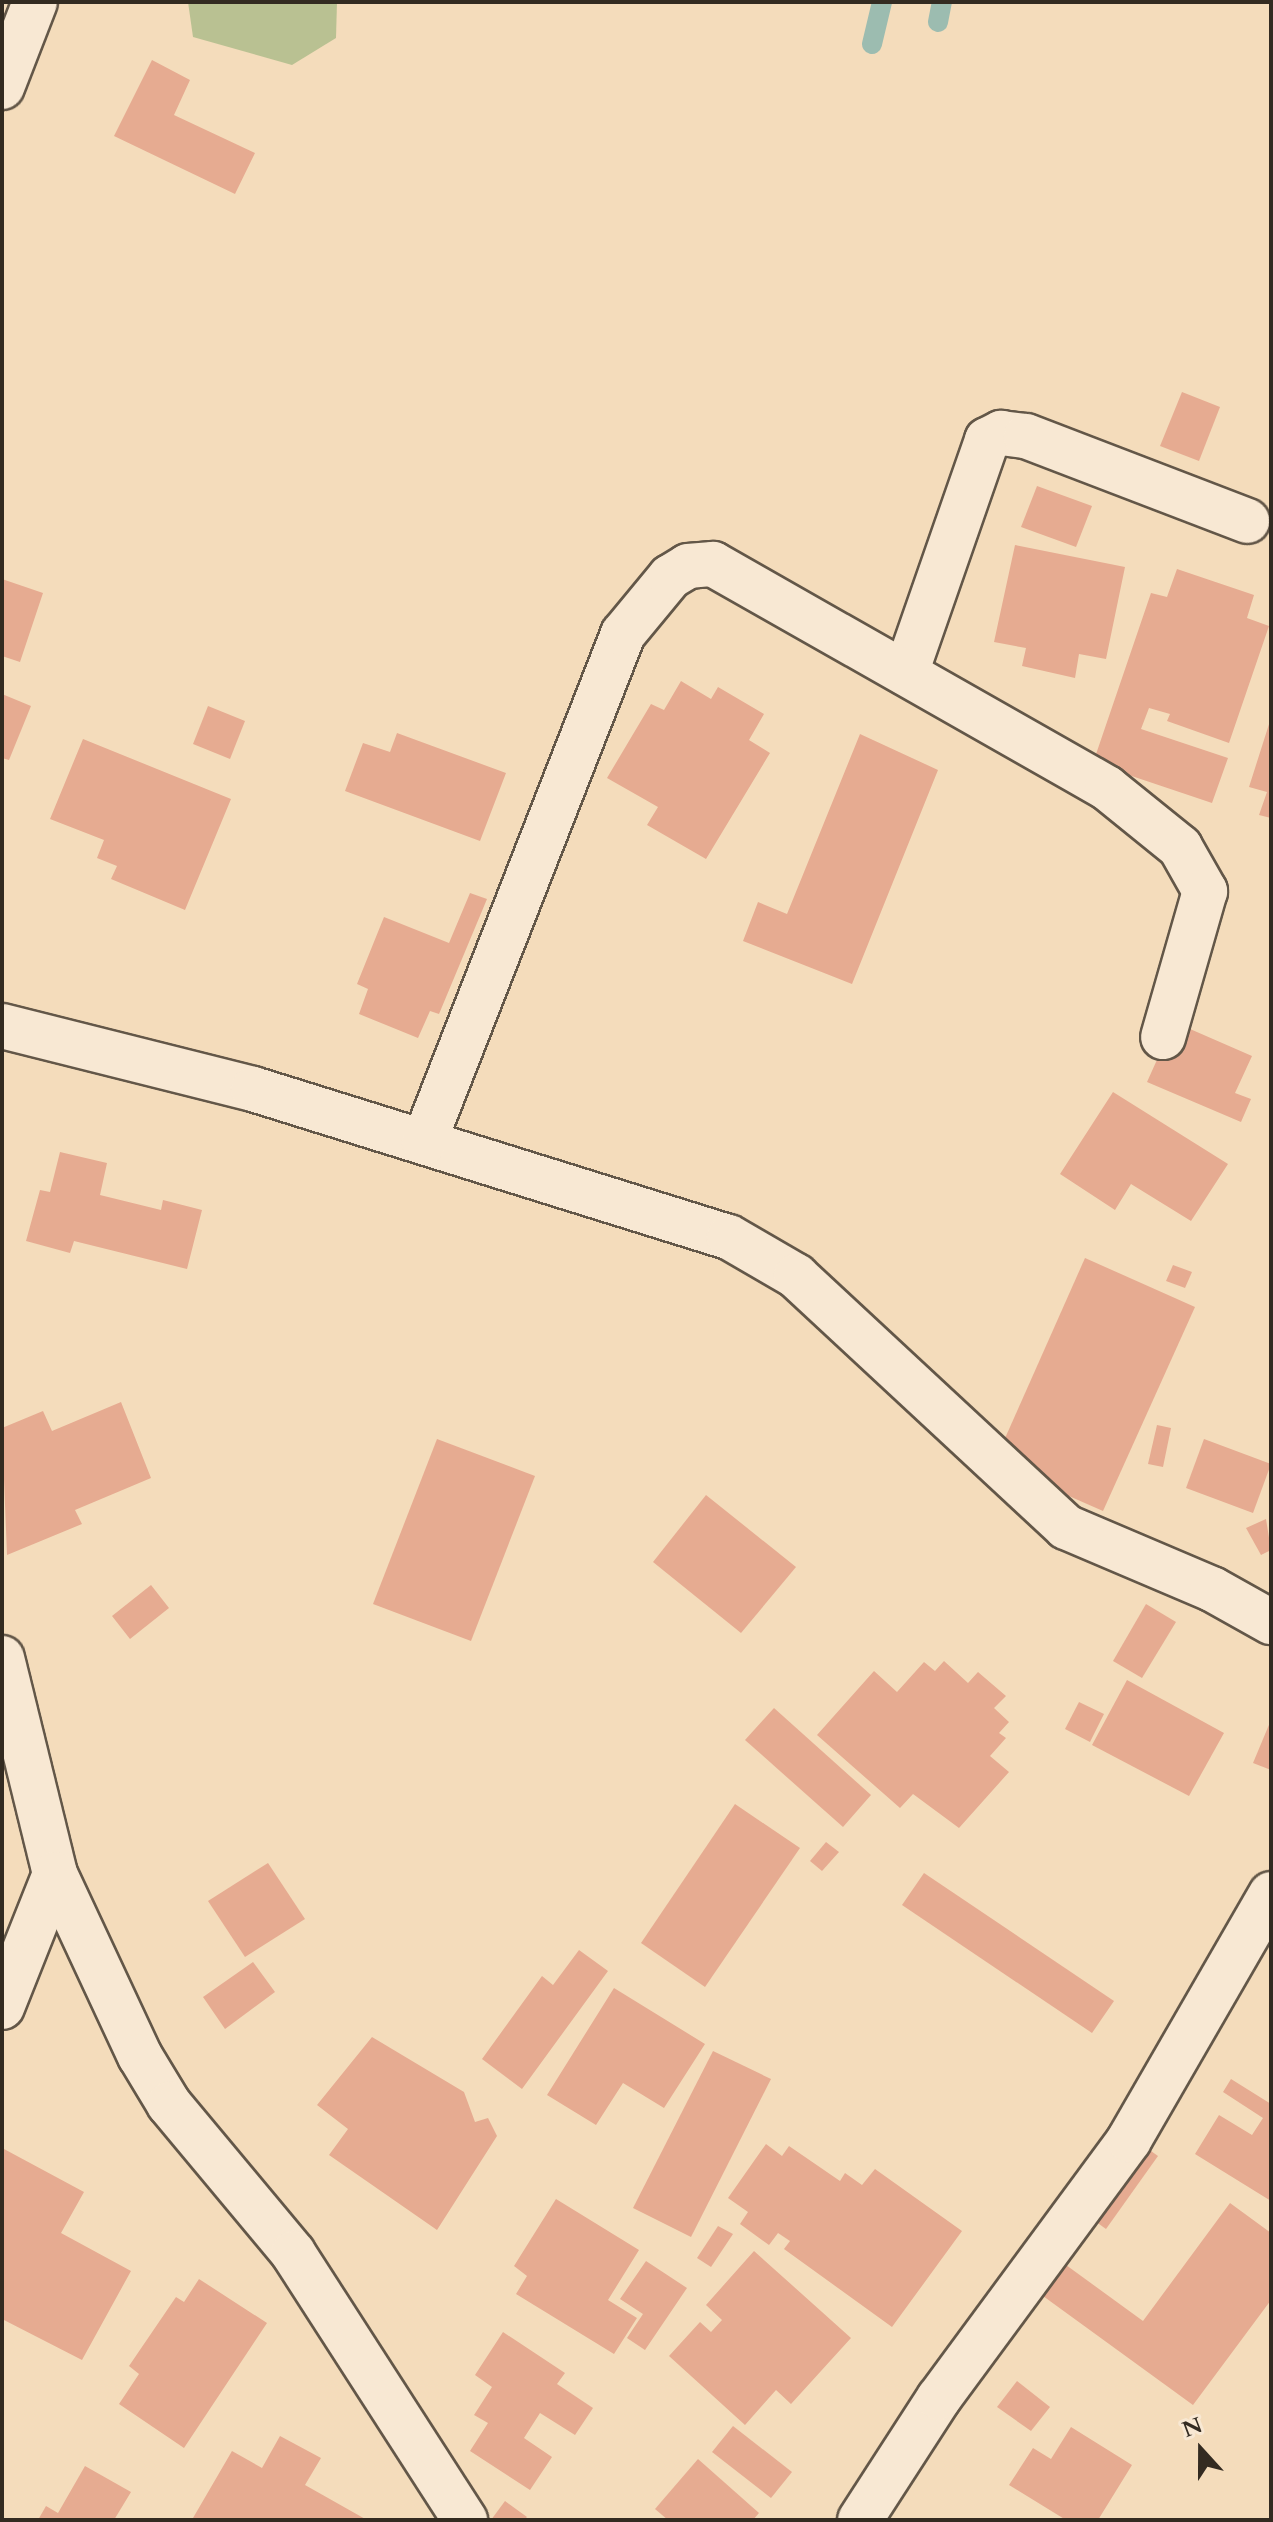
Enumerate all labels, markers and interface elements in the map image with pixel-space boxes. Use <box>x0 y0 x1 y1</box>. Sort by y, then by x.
north arrow <box>1161 2410 1241 2490</box>
text: N <box>1178 2410 1207 2445</box>

